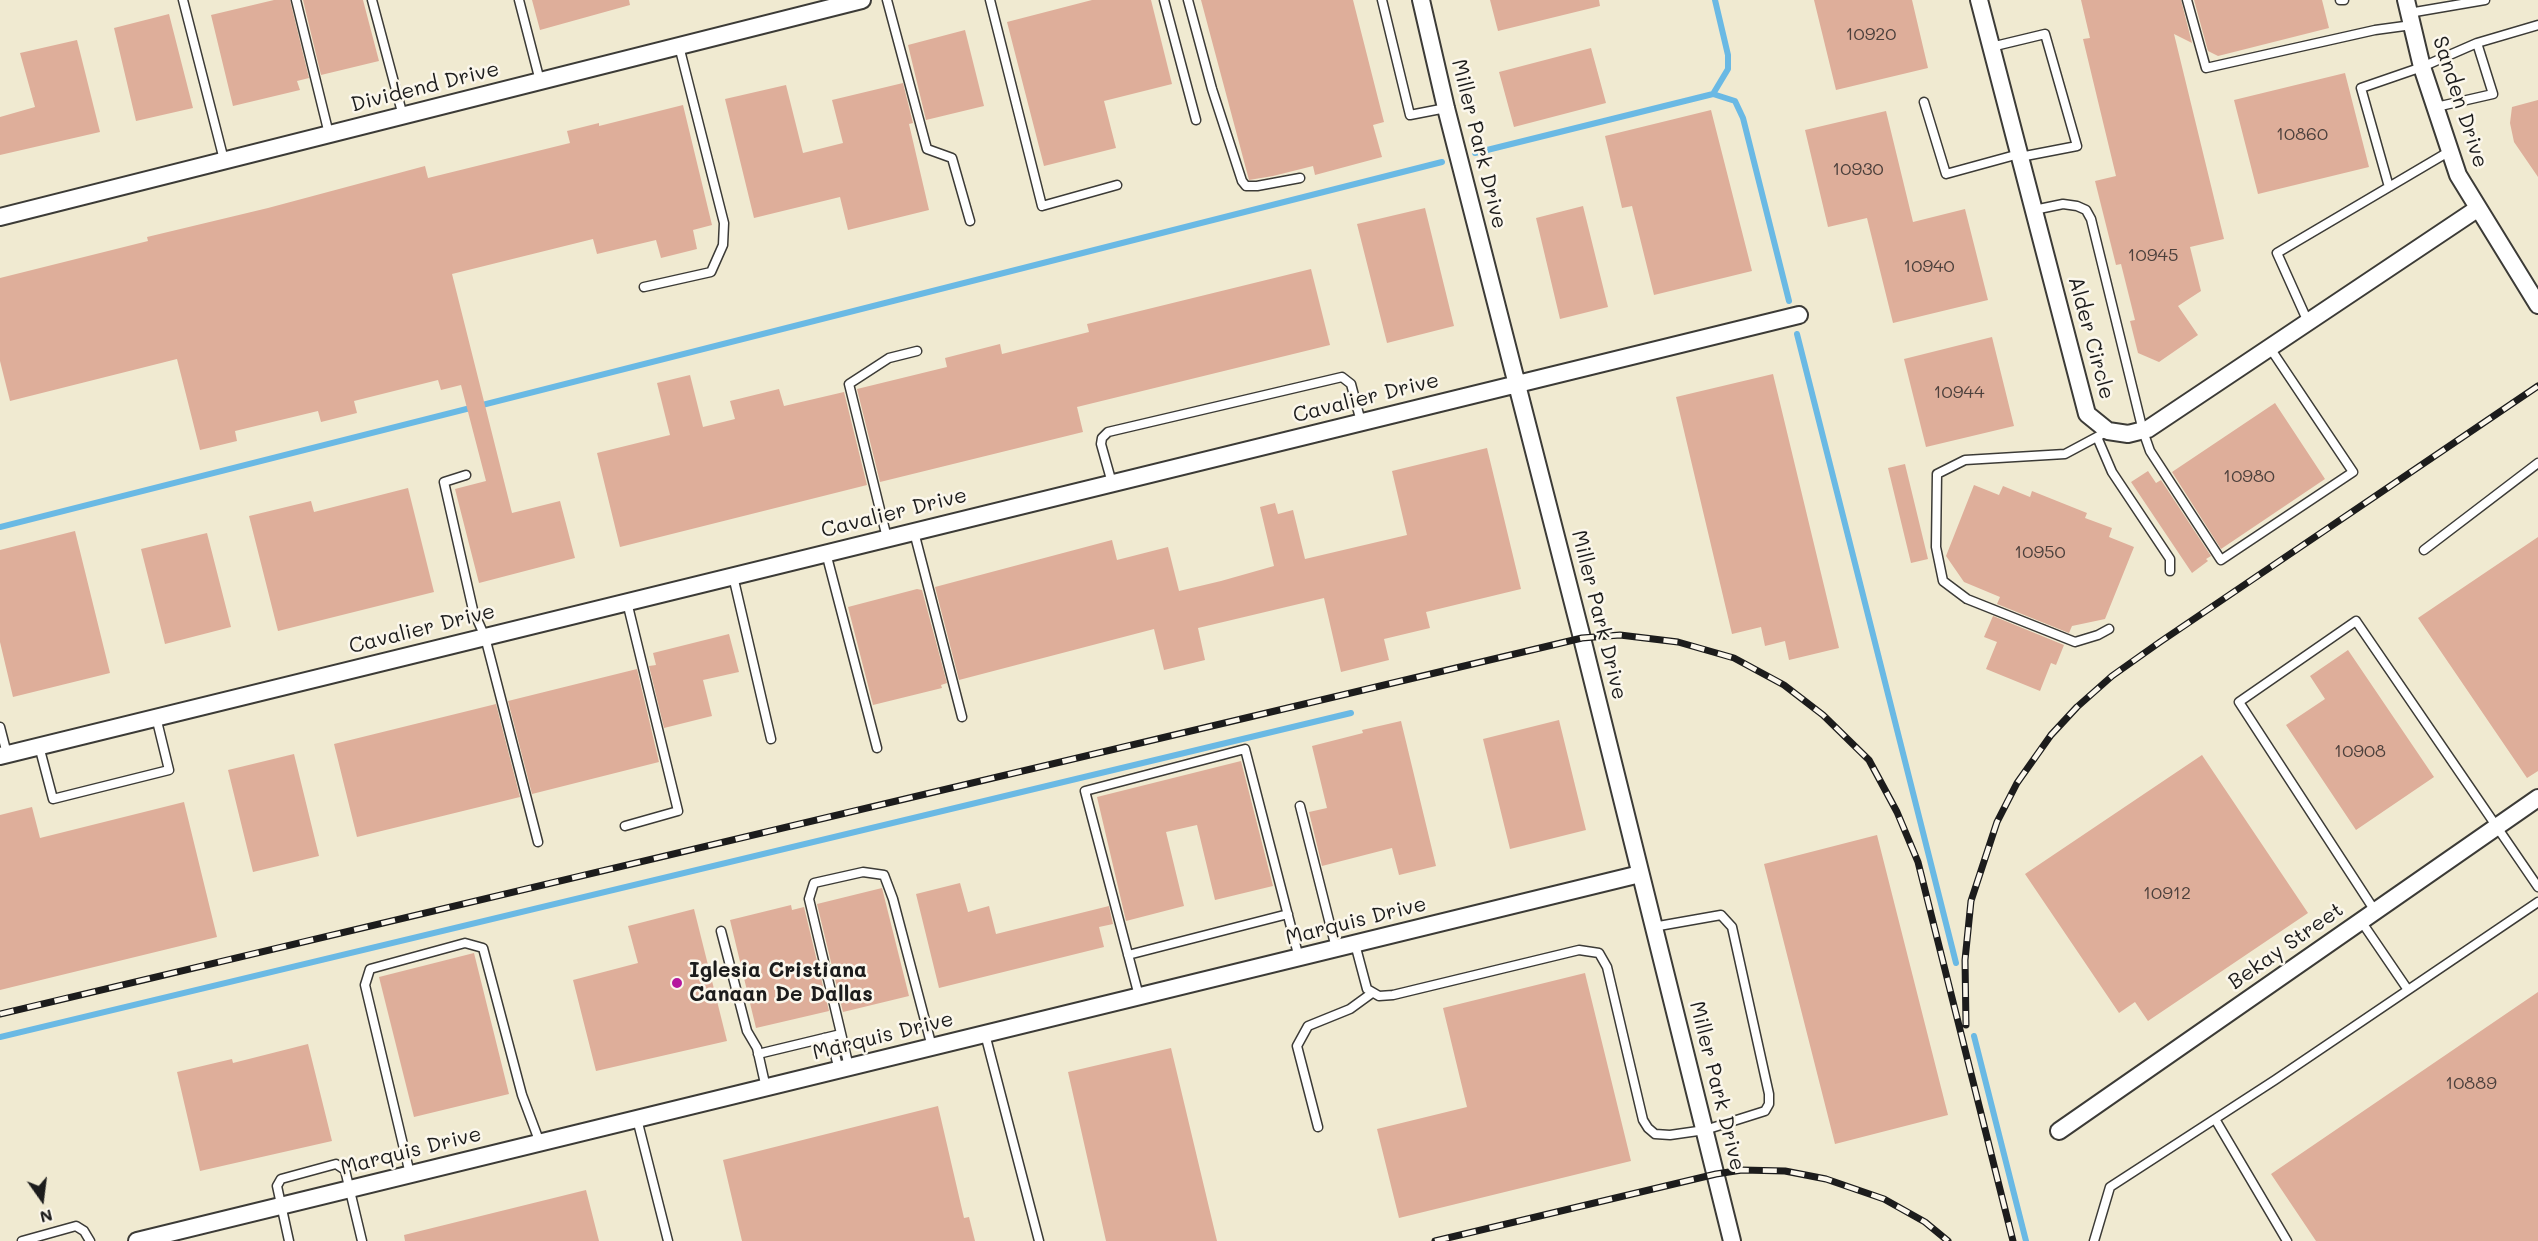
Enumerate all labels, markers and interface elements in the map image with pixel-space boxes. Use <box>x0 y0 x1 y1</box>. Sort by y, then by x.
house number: 10920 <box>1846 23 1896 45</box>
street label: Sanden Drive <box>2427 33 2493 171</box>
street label: Dividend Drive <box>348 56 502 118</box>
street label: Miller Park Drive <box>1446 57 1512 231</box>
house number: 10860 <box>2276 123 2328 145</box>
house number: 10930 <box>1832 158 1884 180</box>
house number: 10945 <box>2128 244 2178 266</box>
house number: 10940 <box>1903 255 1955 277</box>
street label: Alder Circle <box>2063 274 2119 402</box>
street label: Cavalier Drive <box>1290 368 1442 428</box>
house number: 10944 <box>1934 381 1984 403</box>
house number: 10980 <box>2223 465 2275 487</box>
street label: Cavalier Drive <box>818 483 970 543</box>
street label: Miller Park Drive <box>1566 528 1632 702</box>
house number: 10950 <box>2014 541 2066 563</box>
street label: Cavalier Drive <box>346 599 498 659</box>
house number: 10908 <box>2334 740 2386 762</box>
house number: 10912 <box>2143 882 2191 904</box>
street label: Marquis Drive <box>1283 891 1429 951</box>
street label: Bekay Street <box>2224 897 2348 995</box>
place label: Iglesia Cristiana Canaan De Dallas <box>689 958 873 1008</box>
marker: Iglesia Cristiana Canaan De Dallas <box>670 976 684 990</box>
street label: Miller Park Drive <box>1684 999 1750 1173</box>
street label: Marquis Drive <box>810 1006 956 1066</box>
house number: 10889 <box>2445 1072 2497 1094</box>
street label: Marquis Drive <box>338 1121 484 1181</box>
north arrow <box>12 1169 72 1229</box>
text: N <box>38 1205 55 1229</box>

